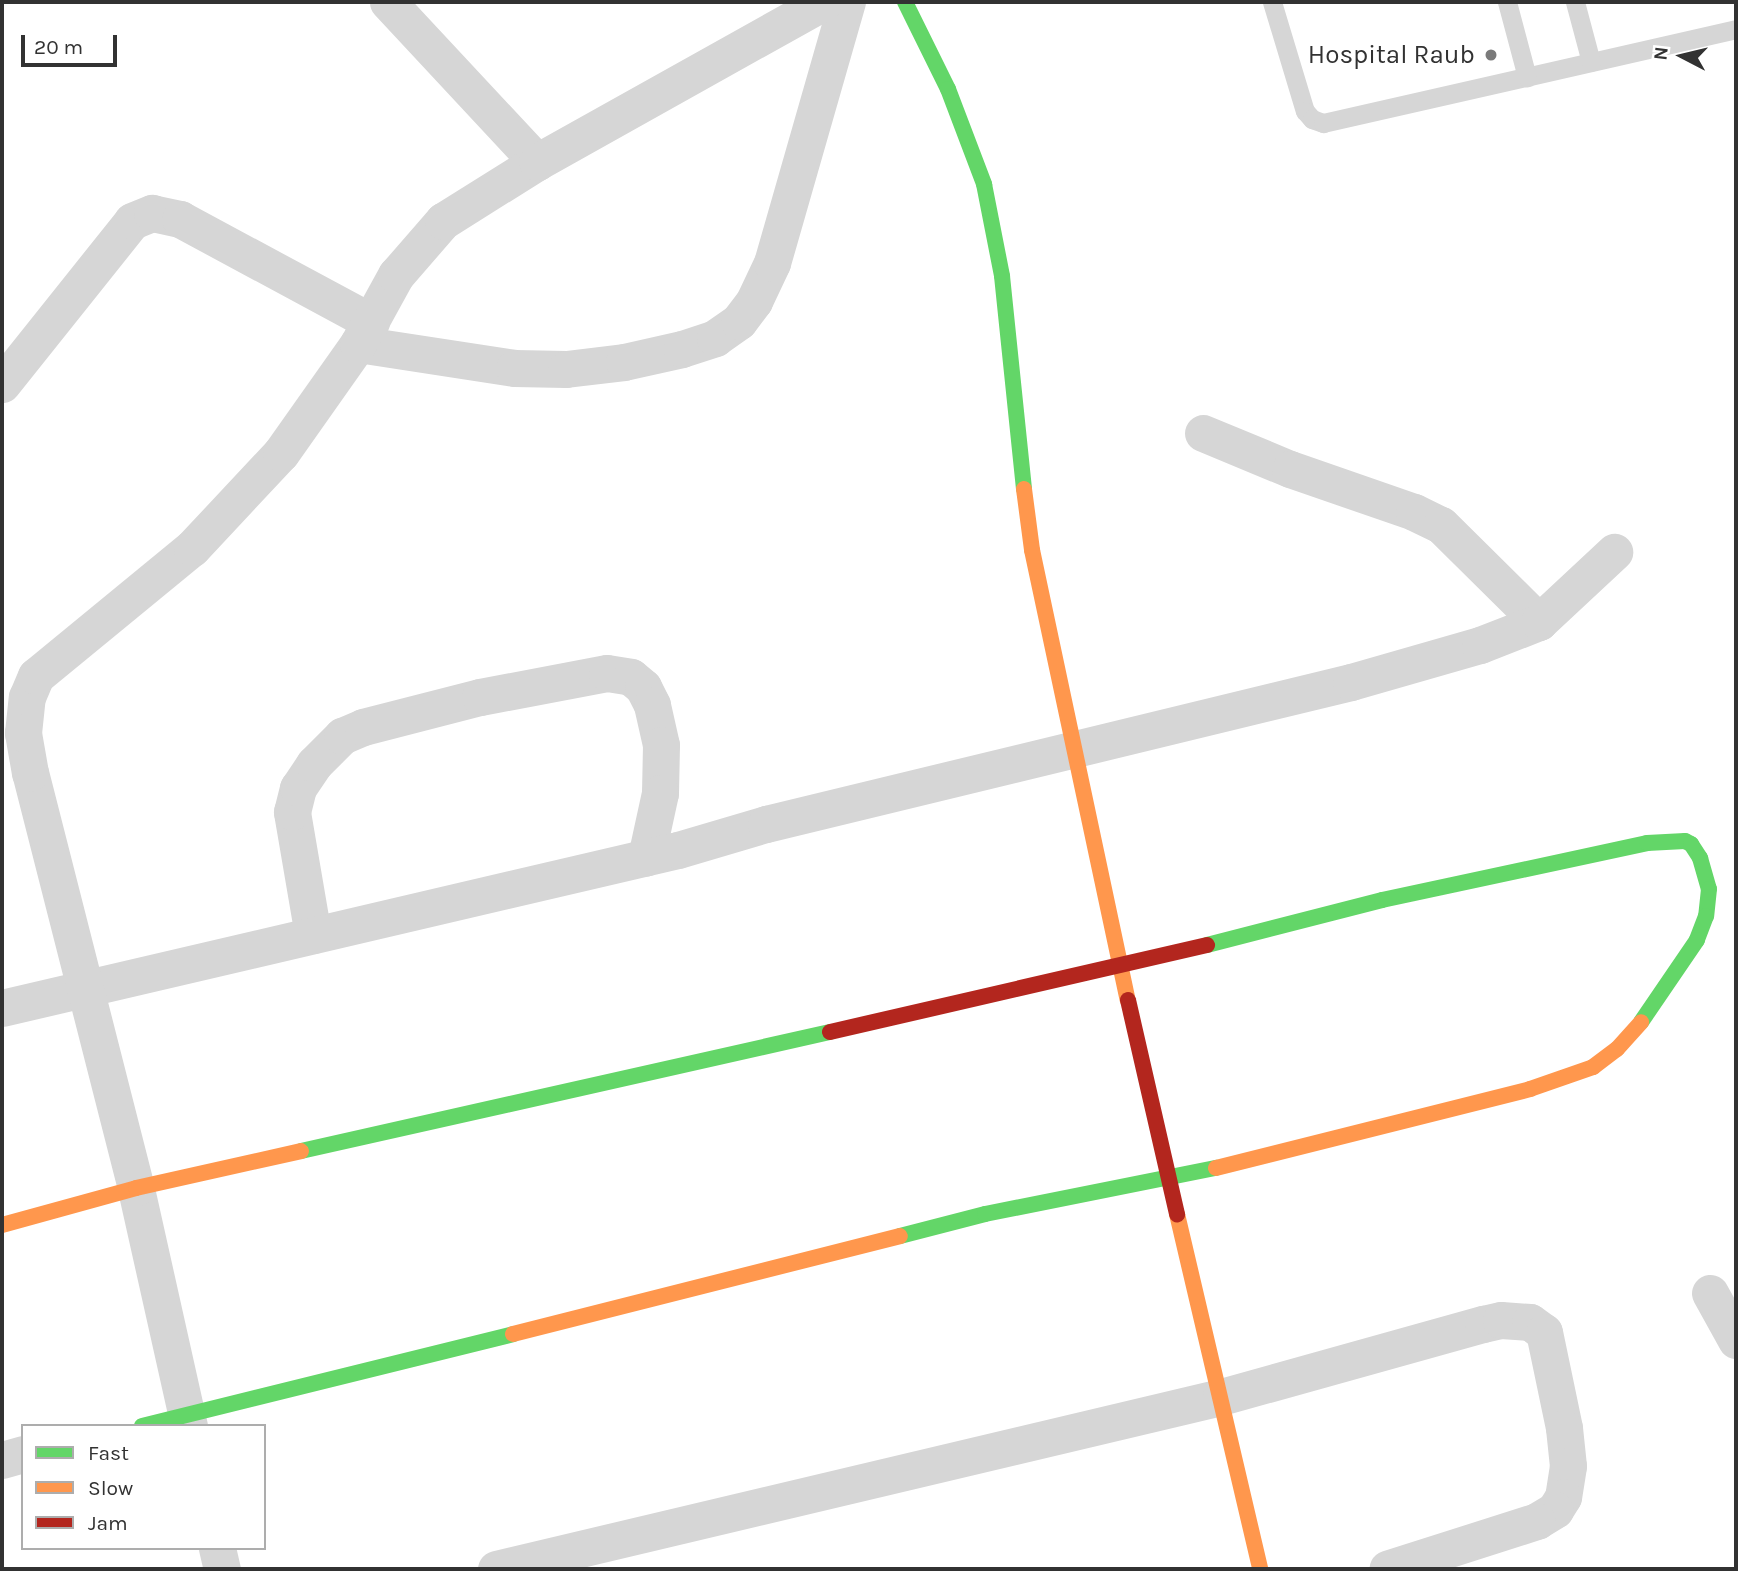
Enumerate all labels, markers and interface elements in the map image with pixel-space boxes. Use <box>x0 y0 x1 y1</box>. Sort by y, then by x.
scale bar <box>24 21 121 65</box>
north arrow <box>1647 21 1717 91</box>
text: 20 m <box>34 35 83 59</box>
place label: Hospital Raub <box>1308 39 1475 71</box>
marker: Hospital Raub <box>1481 45 1501 65</box>
text: N <box>1649 45 1673 62</box>
legend <box>21 1424 266 1550</box>
text: Fast <box>88 1441 129 1465</box>
text: Slow <box>88 1476 133 1500</box>
text: Jam <box>88 1511 128 1535</box>

